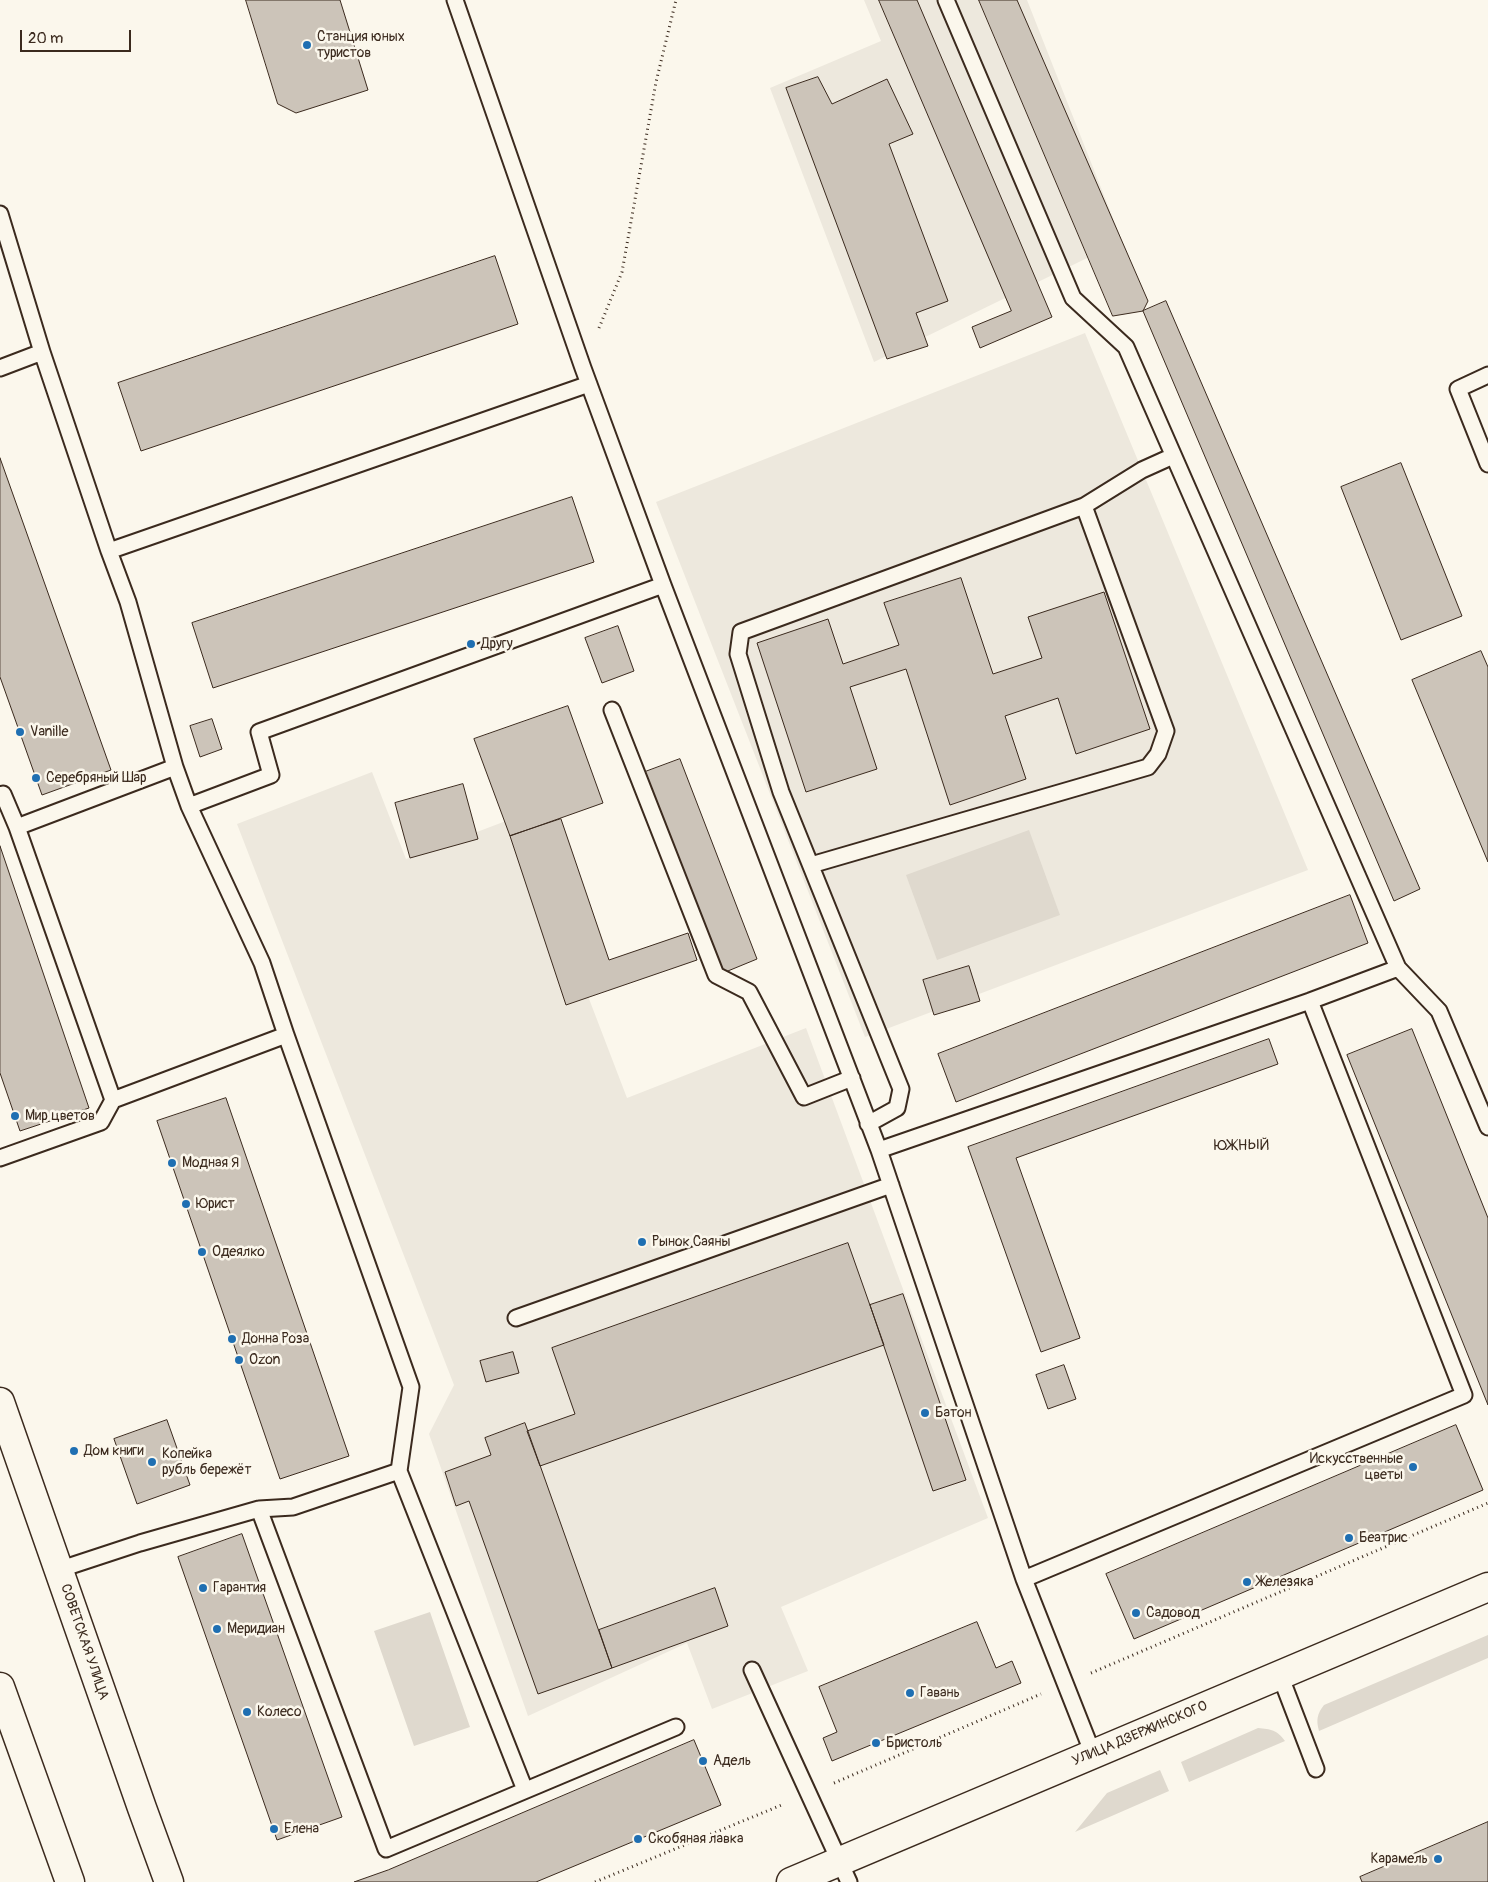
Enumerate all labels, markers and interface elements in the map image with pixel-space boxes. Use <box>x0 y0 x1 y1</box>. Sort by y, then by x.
scale bar <box>22 20 134 52</box>
text: 20 m <box>28 29 63 48</box>
place label: Станция юных туристов <box>317 29 405 62</box>
marker: Станция юных туристов <box>301 39 313 51</box>
place label: Другу <box>481 636 513 652</box>
marker: Другу <box>465 638 477 650</box>
place label: Vanille <box>30 724 68 740</box>
marker: Vanille <box>14 726 26 738</box>
place label: Серебряный Шар <box>46 770 147 786</box>
marker: Серебряный Шар <box>30 772 42 784</box>
place label: Мир цветов <box>25 1108 95 1124</box>
marker: Мир цветов <box>9 1110 21 1122</box>
district label: ЮЖНЫЙ <box>1213 1137 1271 1155</box>
place label: Модная Я <box>182 1155 239 1171</box>
marker: Модная Я <box>166 1157 178 1169</box>
place label: Юрист <box>196 1196 235 1212</box>
marker: Юрист <box>180 1198 192 1210</box>
place label: Рынок Саяны <box>652 1234 730 1250</box>
marker: Рынок Саяны <box>636 1236 648 1248</box>
place label: Одеялко <box>212 1244 265 1260</box>
marker: Одеялко <box>196 1246 208 1258</box>
place label: Донна Роза <box>242 1331 309 1347</box>
marker: Донна Роза <box>226 1333 238 1345</box>
place label: Ozon <box>249 1352 280 1368</box>
marker: Ozon <box>233 1354 245 1366</box>
place label: Батон <box>935 1405 971 1421</box>
marker: Батон <box>919 1407 931 1419</box>
place label: Дом книги <box>84 1443 144 1459</box>
marker: Дом книги <box>68 1445 80 1457</box>
place label: Копейка рубль бережёт <box>162 1446 251 1478</box>
place label: Искусственные цветы <box>1310 1451 1403 1484</box>
marker: Копейка рубль бережёт <box>146 1456 158 1468</box>
marker: Искусственные цветы <box>1407 1461 1419 1473</box>
place label: Беатрис <box>1359 1530 1408 1546</box>
marker: Беатрис <box>1343 1532 1355 1544</box>
place label: Железяка <box>1257 1574 1314 1590</box>
marker: Железяка <box>1241 1576 1253 1588</box>
place label: Гарантия <box>213 1580 266 1596</box>
street label: СОВЕТСКАЯ УЛИЦА <box>56 1582 112 1702</box>
marker: Гарантия <box>197 1582 209 1594</box>
place label: Садовод <box>1146 1605 1200 1621</box>
marker: Садовод <box>1130 1607 1142 1619</box>
place label: Меридиан <box>227 1621 285 1637</box>
marker: Меридиан <box>211 1623 223 1635</box>
place label: Гавань <box>920 1685 960 1701</box>
marker: Гавань <box>904 1687 916 1699</box>
street label: УЛИЦА ДЗЕРЖИНСКОГО <box>1070 1698 1210 1770</box>
place label: Колесо <box>257 1704 301 1720</box>
marker: Колесо <box>241 1706 253 1718</box>
place label: Бристоль <box>886 1735 942 1751</box>
marker: Бристоль <box>870 1737 882 1749</box>
place label: Адель <box>713 1753 751 1769</box>
marker: Адель <box>697 1755 709 1767</box>
place label: Елена <box>284 1821 319 1837</box>
marker: Елена <box>268 1823 280 1835</box>
place label: Скобяная лавка <box>648 1831 744 1847</box>
marker: Скобяная лавка <box>632 1833 644 1845</box>
place label: Карамель <box>1370 1851 1428 1867</box>
marker: Карамель <box>1432 1853 1444 1865</box>

